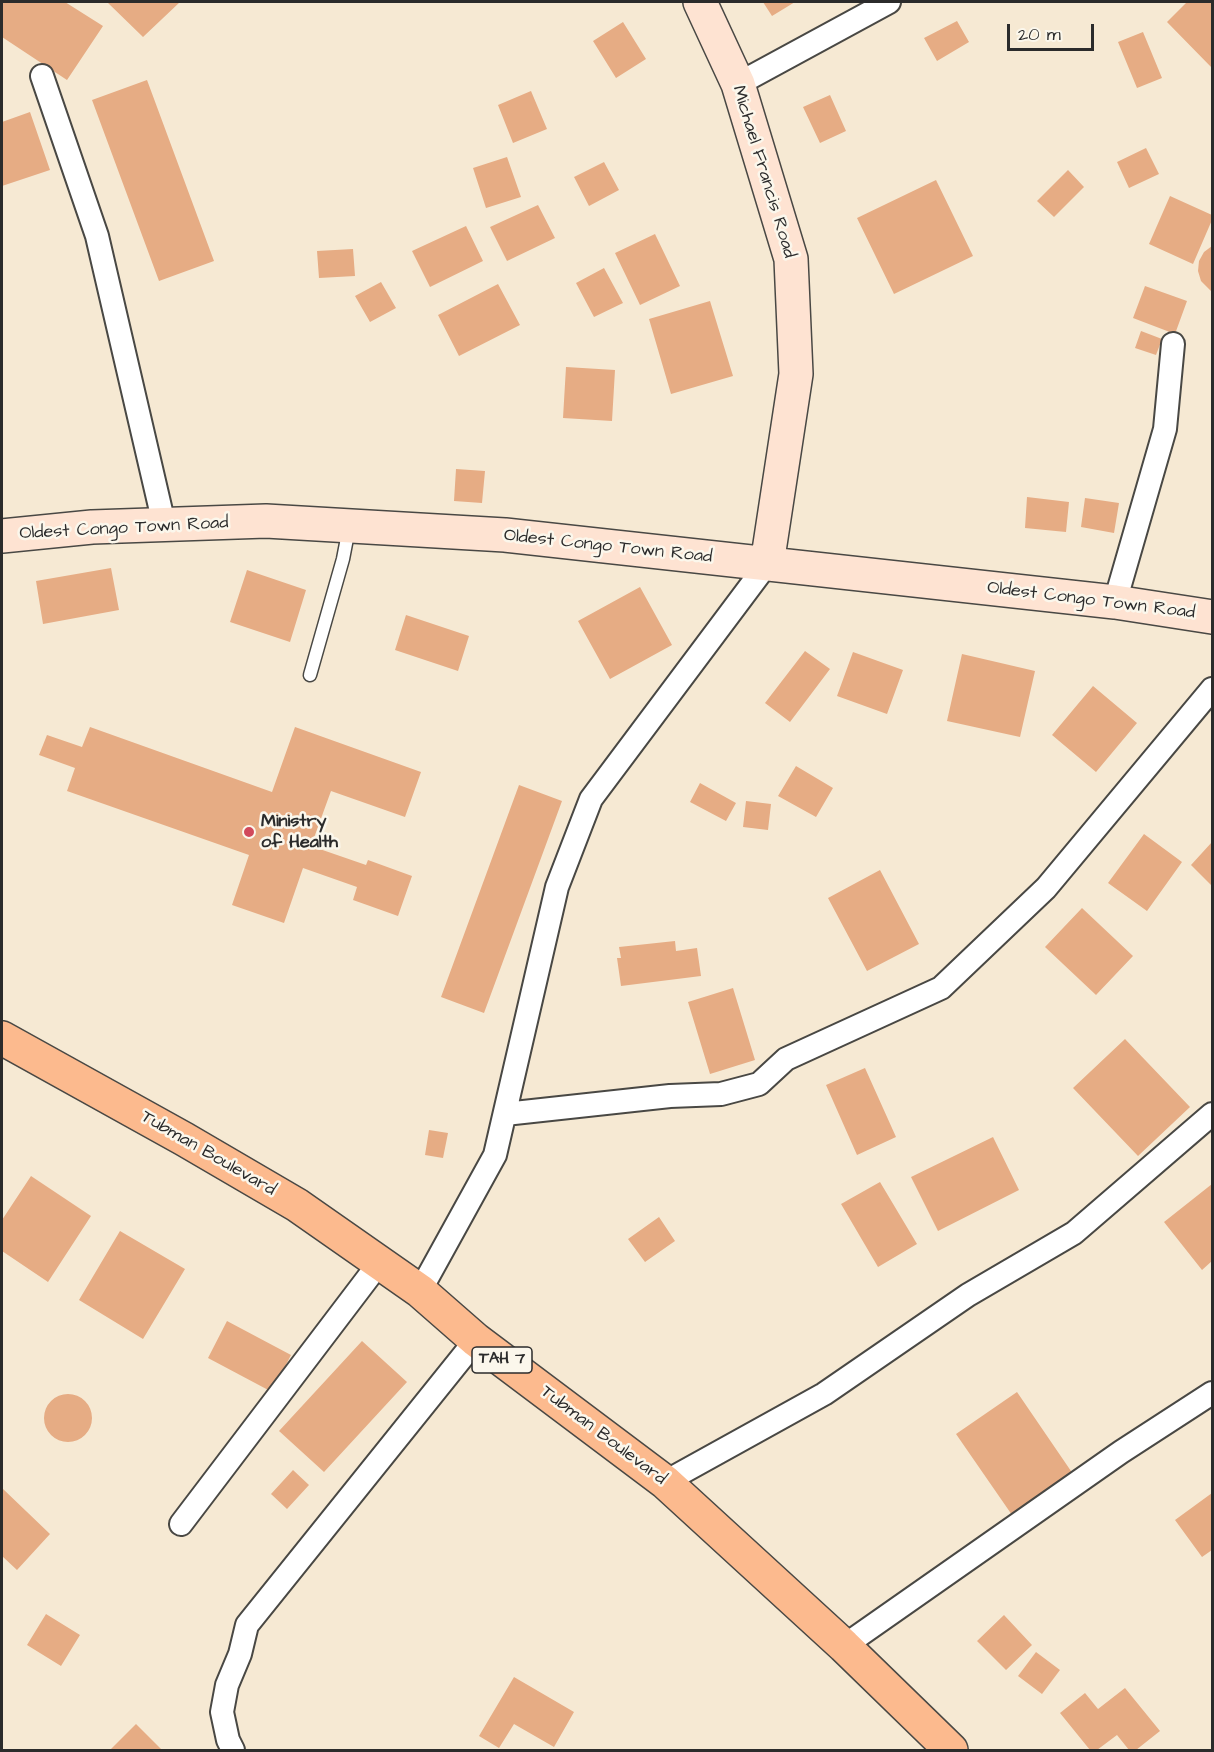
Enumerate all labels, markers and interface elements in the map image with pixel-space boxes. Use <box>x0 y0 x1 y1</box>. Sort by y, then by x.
scale bar <box>1010 12 1097 50</box>
text: 20 m <box>1018 22 1061 47</box>
street label: Michael Francis Road <box>726 83 800 261</box>
street label: Oldest Congo Town Road <box>19 513 229 545</box>
street label: Oldest Congo Town Road <box>503 525 713 569</box>
street label: Oldest Congo Town Road <box>986 578 1196 624</box>
place label: Ministry of Health <box>261 811 338 854</box>
marker: Ministry of Health <box>242 825 256 839</box>
street label: Tubman Boulevard <box>137 1107 279 1201</box>
road number: TAH 7 <box>472 1347 532 1373</box>
street label: Tubman Boulevard <box>536 1382 670 1490</box>

